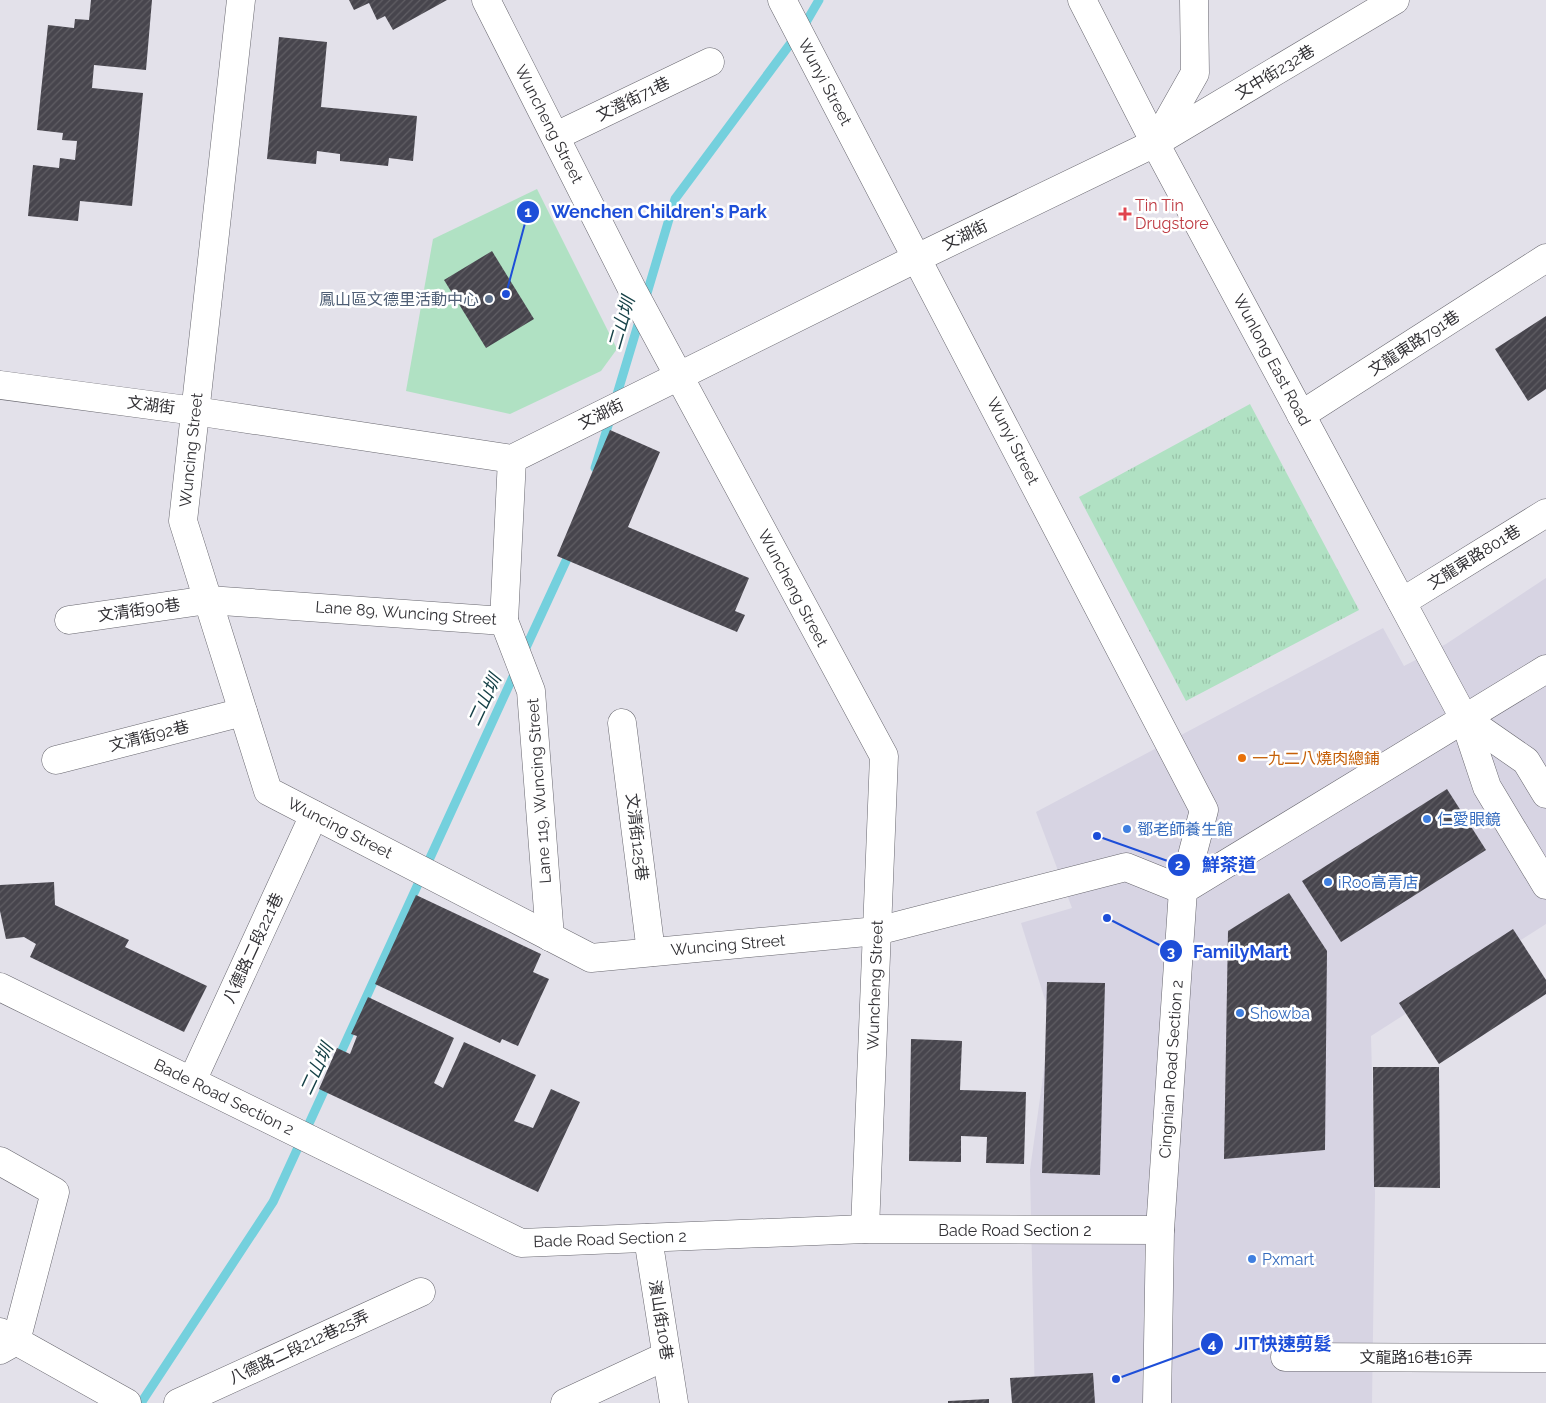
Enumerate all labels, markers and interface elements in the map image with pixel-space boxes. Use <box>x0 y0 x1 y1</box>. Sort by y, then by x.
street label: Wunyi Street <box>794 35 856 129</box>
street label: 文中街232巷 <box>1232 41 1318 103</box>
street label: Wuncheng Street <box>511 62 587 187</box>
street label: 文澄街71巷 <box>593 73 673 125</box>
callout: Wenchen Children's Park <box>516 195 776 228</box>
place label: Tin Tin Drugstore <box>1135 196 1209 233</box>
text: Wenchen Children's Park <box>551 201 768 222</box>
text: 1 <box>524 203 532 221</box>
marker: Tin Tin Drugstore <box>1119 208 1131 220</box>
street label: 文湖街 <box>939 216 991 254</box>
place label: 鳳山區文德里活動中心 <box>319 290 479 309</box>
water label: 二山圳 <box>603 291 639 352</box>
street label: Wunlong East Road <box>1229 291 1315 429</box>
marker: 鳳山區文德里活動中心 <box>483 293 495 305</box>
street label: 文龍東路791巷 <box>1365 307 1463 379</box>
street label: Wuncing Street <box>176 391 207 508</box>
street label: 文湖街 <box>126 393 176 417</box>
street label: Wunyi Street <box>983 394 1043 488</box>
street label: 文湖街 <box>575 395 627 433</box>
street label: 文龍東路801巷 <box>1424 521 1524 593</box>
street label: Wuncheng Street <box>754 526 832 650</box>
street label: 文清街90巷 <box>96 595 182 625</box>
street label: Lane 89, Wuncing Street <box>315 597 498 629</box>
water label: 二山圳 <box>463 668 506 729</box>
street label: Lane 119, Wuncing Street <box>523 697 555 884</box>
street label: 文清街92巷 <box>107 717 191 755</box>
place label: 一九二八燒肉總鋪 <box>1252 749 1380 768</box>
marker: 一九二八燒肉總鋪 <box>1236 752 1248 764</box>
street label: 文清街125巷 <box>622 792 652 882</box>
street label: Wuncing Street <box>285 793 396 863</box>
place label: 仁愛眼鏡 <box>1437 810 1501 829</box>
marker: 仁愛眼鏡 <box>1421 813 1433 825</box>
place label: 鄧老師養生館 <box>1137 820 1233 839</box>
marker: 鄧老師養生館 <box>1121 823 1133 835</box>
callout: 鮮茶道 <box>1167 848 1266 881</box>
text: 鮮茶道 <box>1202 854 1256 875</box>
text: 2 <box>1175 856 1183 874</box>
place label: iRoo高青店 <box>1338 873 1419 892</box>
marker: iRoo高青店 <box>1322 876 1334 888</box>
street label: 八德路二段221巷 <box>219 890 287 1006</box>
street label: Wuncheng Street <box>863 919 887 1050</box>
street label: Wuncing Street <box>670 930 787 959</box>
callout: FamilyMart <box>1158 935 1299 968</box>
text: FamilyMart <box>1193 941 1289 962</box>
text: 3 <box>1167 943 1175 961</box>
street label: Cingnian Road Section 2 <box>1155 979 1187 1159</box>
place label: Showba <box>1250 1004 1310 1023</box>
marker: Showba <box>1234 1007 1246 1019</box>
water label: 二山圳 <box>295 1037 338 1098</box>
street label: Bade Road Section 2 <box>151 1055 297 1139</box>
street label: Bade Road Section 2 <box>938 1221 1092 1240</box>
street label: Bade Road Section 2 <box>533 1227 687 1251</box>
place label: Pxmart <box>1262 1250 1315 1269</box>
marker: Pxmart <box>1246 1253 1258 1265</box>
street label: 濱山街10巷 <box>645 1279 677 1361</box>
street label: 八德路二段212巷25弄 <box>226 1306 372 1388</box>
callout: JIT快速剪髮 <box>1200 1327 1342 1360</box>
text: JIT快速剪髮 <box>1234 1333 1332 1354</box>
text: 4 <box>1208 1335 1217 1353</box>
street label: 文龍路16巷16弄 <box>1360 1348 1473 1367</box>

